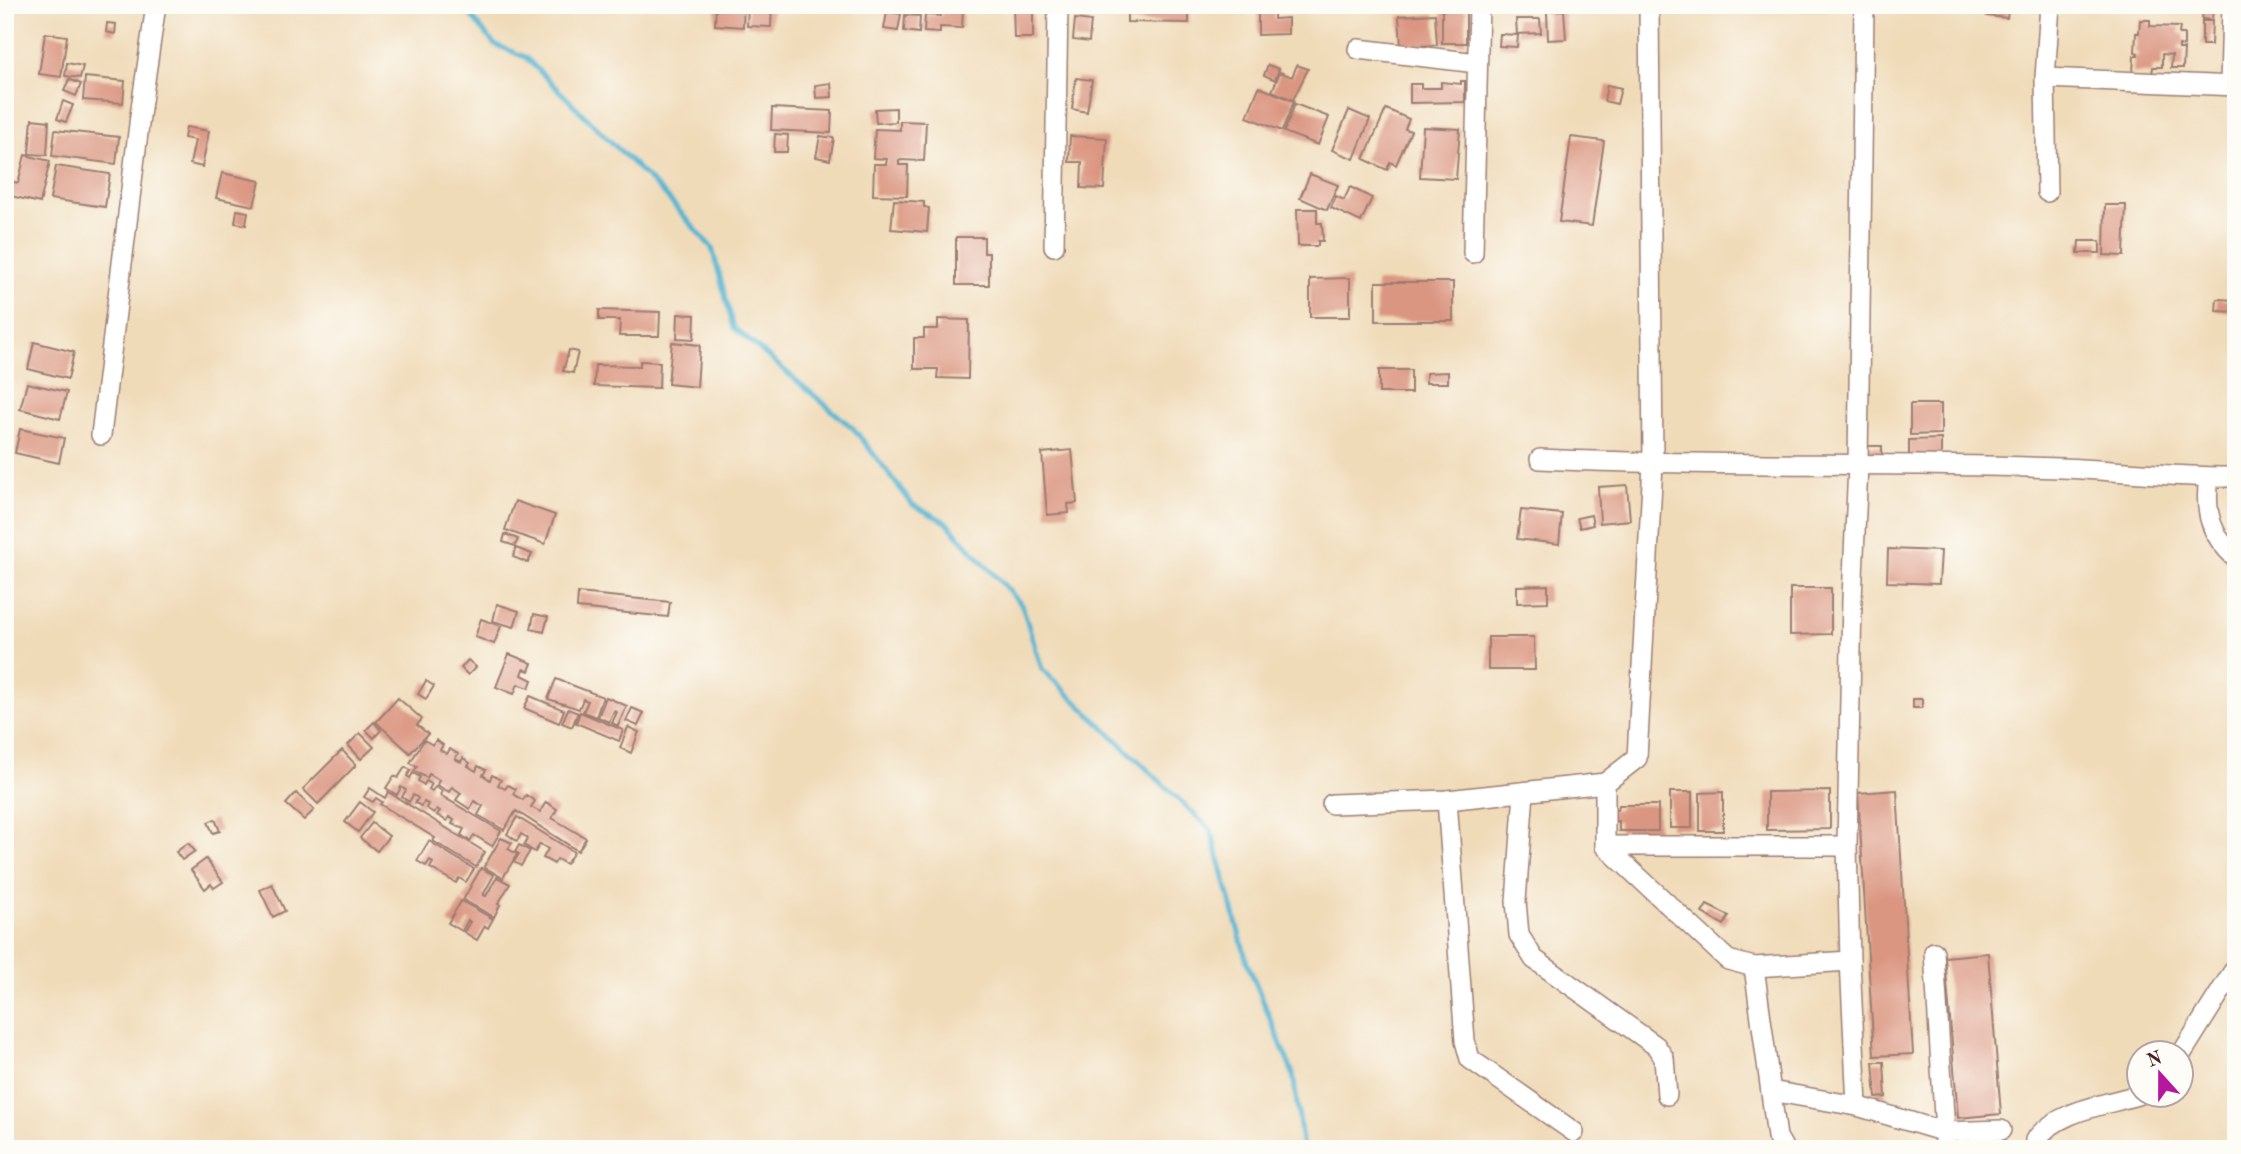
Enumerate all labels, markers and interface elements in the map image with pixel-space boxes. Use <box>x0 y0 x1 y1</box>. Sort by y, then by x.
north arrow <box>2126 1038 2196 1108</box>
text: N <box>2145 1049 2165 1072</box>

